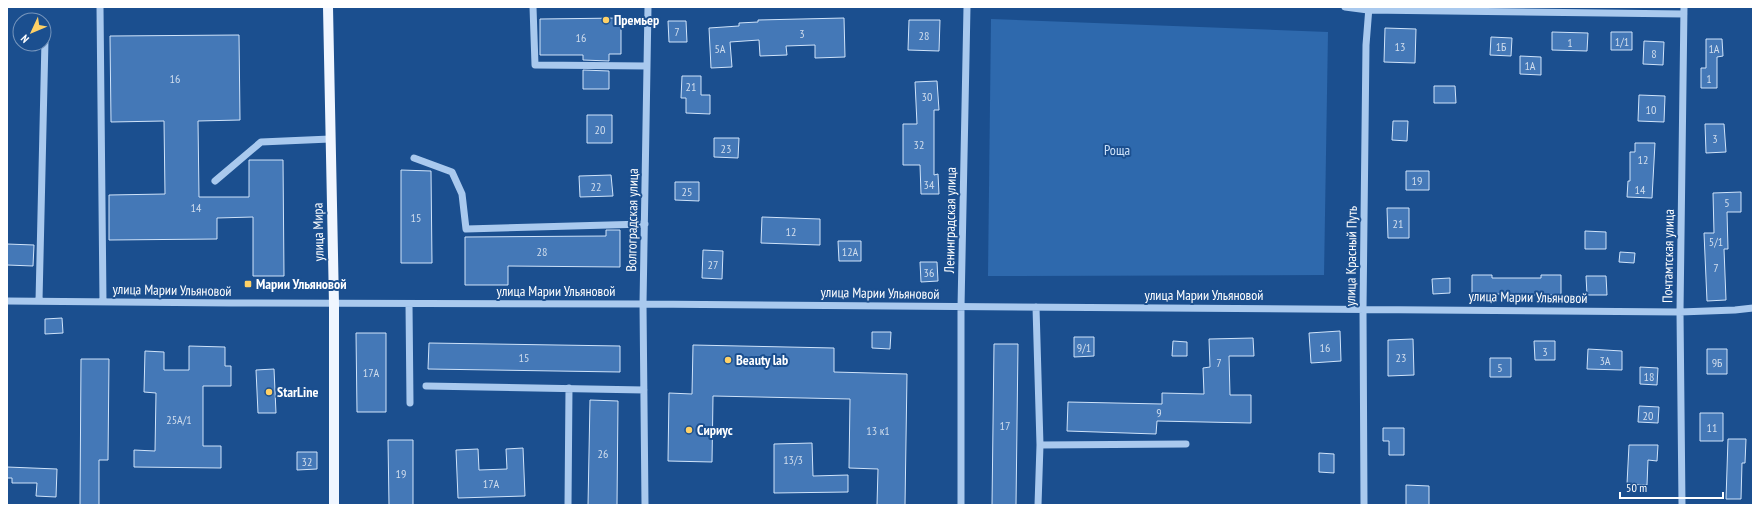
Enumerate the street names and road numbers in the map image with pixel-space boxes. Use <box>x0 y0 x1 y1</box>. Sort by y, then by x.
street label: Ленинградская улица <box>940 167 960 274</box>
street label: Волгоградская улица <box>622 168 642 272</box>
street label: улица Мира <box>308 203 328 261</box>
street label: улица Красный Путь <box>1341 206 1361 306</box>
street label: Почтамтская улица <box>1658 209 1678 303</box>
street label: улица Марии Ульяновой <box>112 280 232 300</box>
street label: улица Марии Ульяновой <box>497 282 615 300</box>
street label: улица Марии Ульяновой <box>820 283 940 303</box>
street label: улица Марии Ульяновой <box>1145 286 1263 304</box>
street label: улица Марии Ульяновой <box>1468 287 1588 307</box>

